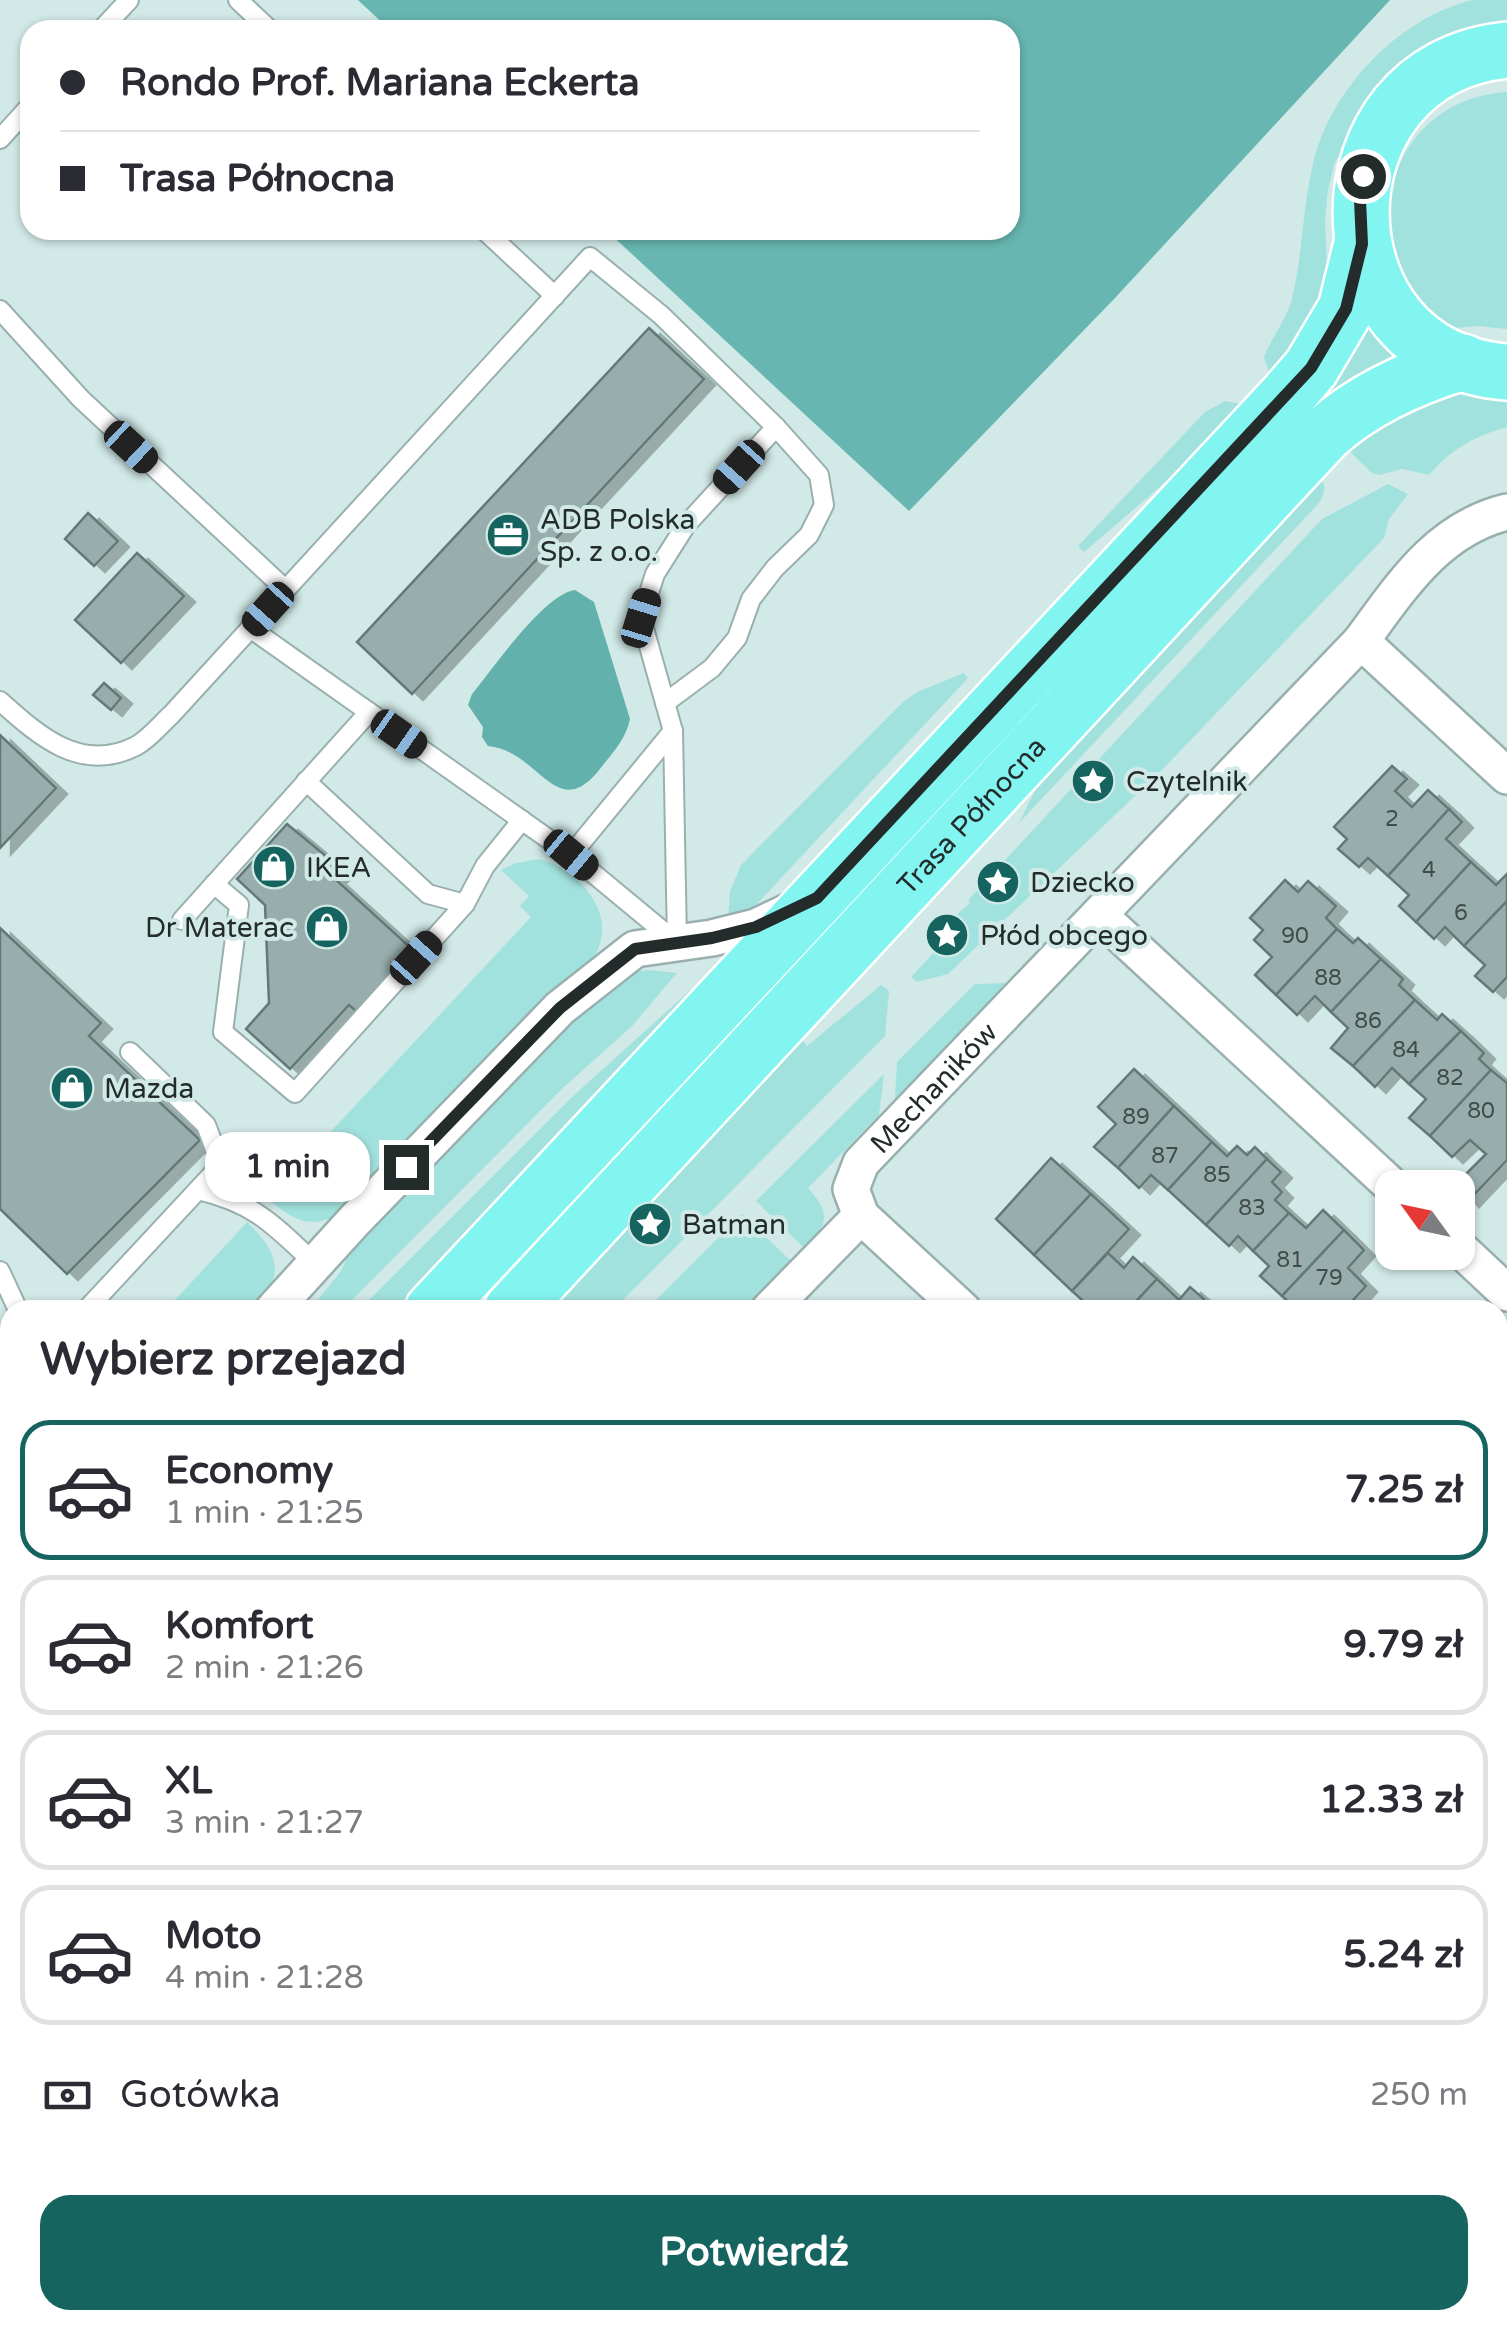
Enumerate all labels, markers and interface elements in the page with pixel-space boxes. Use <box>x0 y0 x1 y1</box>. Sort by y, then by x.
text: Rondo Prof. Mariana Eckerta <box>120 60 640 106</box>
route start <box>1341 154 1386 199</box>
text: Trasa Północna <box>120 156 395 202</box>
car <box>99 416 163 478</box>
car <box>708 435 770 499</box>
place label: ADB Polska Sp. z o.o. <box>540 503 695 569</box>
office icon: ADB Polska Sp. z o.o. <box>485 512 531 558</box>
car <box>237 577 299 641</box>
car <box>618 585 664 651</box>
car <box>366 705 432 763</box>
street label: Trasa Północna <box>890 730 1053 902</box>
place icon: Czytelnik <box>1070 758 1116 804</box>
place label: Czytelnik <box>1126 765 1248 799</box>
house number: 2 <box>1385 806 1399 832</box>
car <box>538 824 604 886</box>
shop icon: IKEA <box>251 844 297 890</box>
place label: IKEA <box>306 851 372 885</box>
house number: 4 <box>1422 857 1436 883</box>
place icon: Dziecko <box>975 859 1021 905</box>
place label: Dziecko <box>1030 866 1135 900</box>
house number: 6 <box>1454 900 1468 926</box>
shop icon: Dr Materac <box>304 904 350 950</box>
place label: Dr Materac <box>145 911 294 945</box>
place icon: Płód obcego <box>924 912 970 958</box>
place label: Płód obcego <box>980 919 1148 953</box>
house number: 90 <box>1281 923 1309 949</box>
car <box>385 926 447 990</box>
house number: 88 <box>1314 965 1342 991</box>
house number: 86 <box>1354 1008 1382 1034</box>
street label: Mechaników <box>864 1016 1005 1161</box>
house number: 84 <box>1392 1037 1420 1063</box>
shop icon: Mazda <box>49 1065 95 1111</box>
house number: 82 <box>1436 1065 1464 1091</box>
place label: Mazda <box>104 1072 194 1106</box>
house number: 80 <box>1467 1098 1495 1124</box>
house number: 89 <box>1122 1104 1150 1130</box>
callout: 1 min <box>206 1132 371 1202</box>
house number: 87 <box>1151 1143 1179 1169</box>
route end <box>384 1145 429 1190</box>
text: 1 min <box>245 1148 330 1186</box>
house number: 85 <box>1203 1162 1231 1188</box>
north arrow <box>1375 1170 1475 1270</box>
map controls <box>1375 1170 1475 1270</box>
house number: 83 <box>1238 1195 1266 1221</box>
place icon: Batman <box>627 1201 673 1247</box>
place label: Batman <box>682 1208 786 1242</box>
house number: 81 <box>1276 1247 1304 1273</box>
house number: 79 <box>1315 1265 1343 1291</box>
text: Wybierz przejazd <box>40 1333 407 1387</box>
icon: car <box>45 1445 135 1535</box>
text: Economy <box>165 1448 333 1494</box>
text: 7.25 zł <box>1345 1467 1463 1513</box>
text: 1 min · 21:25 <box>165 1494 364 1532</box>
icon: car <box>45 1600 135 1690</box>
text: Komfort <box>165 1603 314 1649</box>
text: 9.79 zł <box>1343 1622 1463 1668</box>
text: 2 min · 21:26 <box>165 1649 364 1687</box>
icon: car <box>45 1755 135 1845</box>
text: XL <box>165 1758 212 1804</box>
text: 12.33 zł <box>1319 1777 1463 1823</box>
text: 3 min · 21:27 <box>165 1804 364 1842</box>
icon: car <box>45 1910 135 2000</box>
text: Moto <box>165 1913 261 1959</box>
text: 5.24 zł <box>1343 1932 1463 1978</box>
text: 4 min · 21:28 <box>165 1959 364 1997</box>
icon: cash <box>40 2068 95 2123</box>
text: Gotówka <box>120 2072 281 2118</box>
text: 250 m <box>1370 2076 1468 2114</box>
button: Potwierdź <box>40 2195 1468 2310</box>

